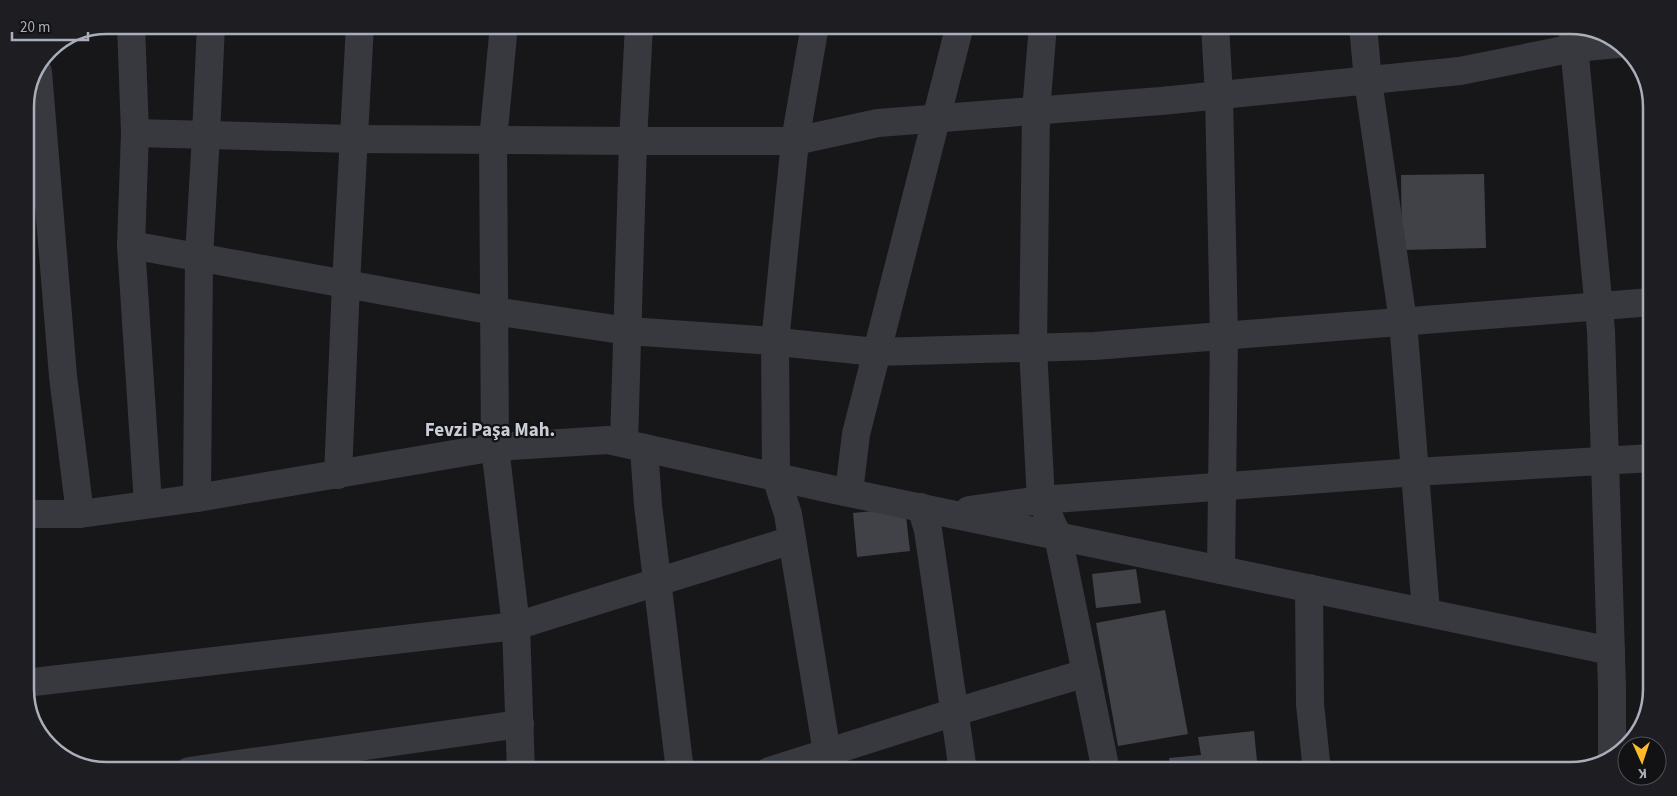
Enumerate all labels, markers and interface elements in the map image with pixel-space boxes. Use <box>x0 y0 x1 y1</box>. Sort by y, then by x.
scale bar <box>12 10 89 42</box>
text: 20 m <box>20 17 50 38</box>
district label: Fevzi Paşa Mah. <box>425 417 555 444</box>
north arrow <box>1617 736 1667 786</box>
text: K <box>1637 763 1647 783</box>

